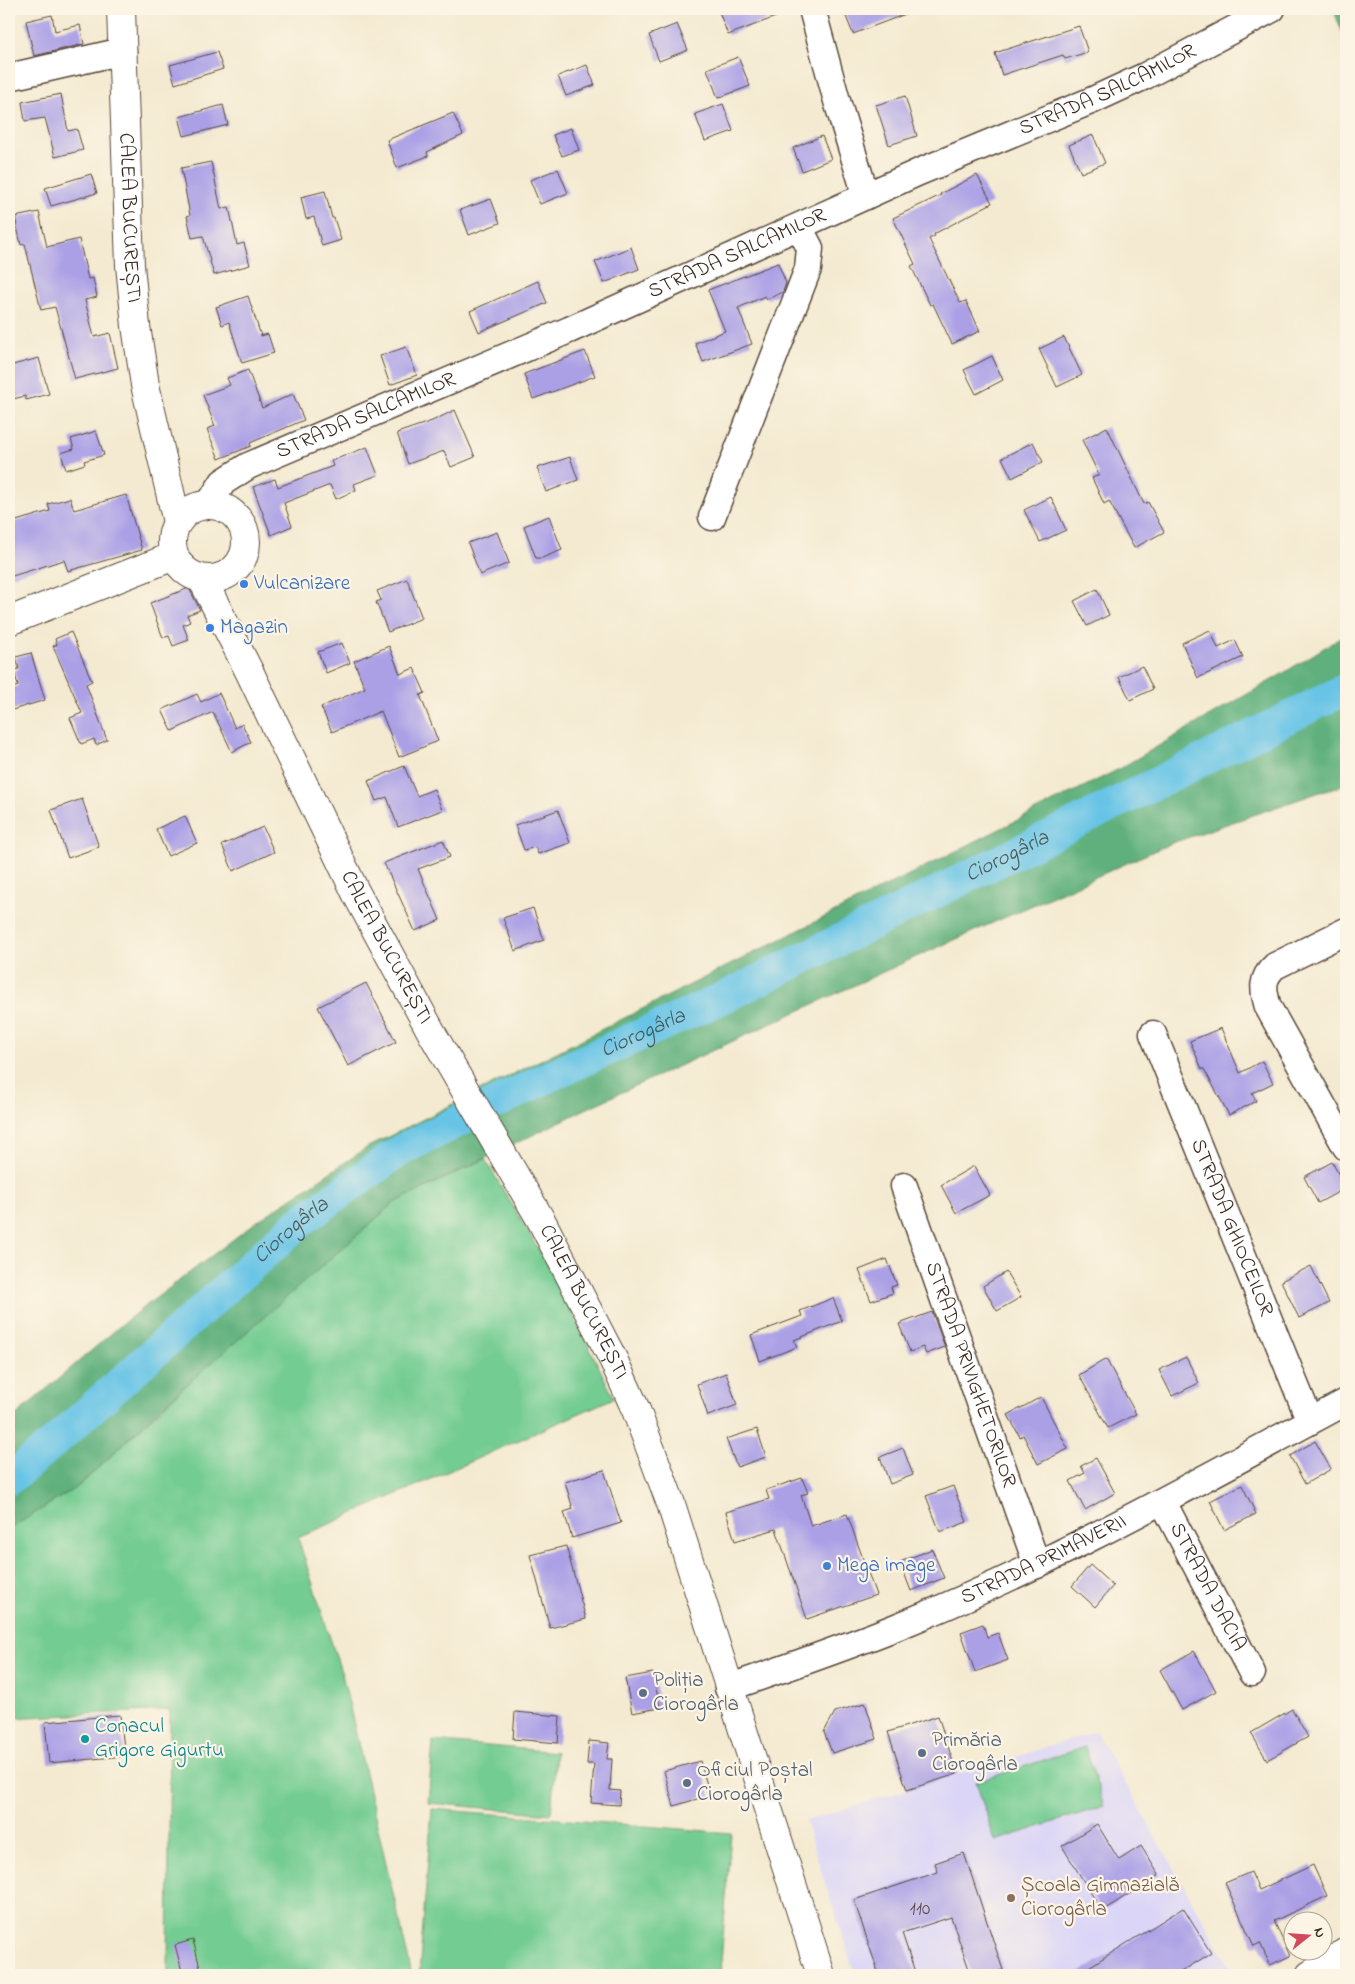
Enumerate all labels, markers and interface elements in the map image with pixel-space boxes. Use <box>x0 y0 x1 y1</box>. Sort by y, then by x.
street label: STRADA SALCAMILOR <box>1015 36 1202 144</box>
street label: CALEA BUCUREȘTI <box>110 132 149 304</box>
street label: STRADA SALCAMILOR <box>644 201 831 307</box>
street label: STRADA SALCAMILOR <box>272 365 461 467</box>
place label: Vulcanizare <box>253 569 351 599</box>
marker: Vulcanizare <box>238 578 250 590</box>
place label: Magazin <box>220 613 288 645</box>
marker: Magazin <box>204 622 216 634</box>
water label: Ciorogârla <box>960 822 1056 891</box>
street label: CALEA BUCUREȘTI <box>333 866 439 1030</box>
water label: Ciorogârla <box>596 1000 692 1067</box>
street label: STRADA GHIOCEILOR <box>1182 1134 1281 1321</box>
water label: Ciorogârla <box>247 1189 337 1272</box>
street label: CALEA BUCUREȘTI <box>531 1220 635 1384</box>
street label: STRADA PRIVIGHETORILOR <box>917 1258 1024 1492</box>
street label: STRADA PRIMĂVERII <box>956 1507 1132 1613</box>
street label: STRADA DACIA <box>1161 1517 1253 1657</box>
place label: Mega image <box>837 1551 936 1583</box>
marker: Mega image <box>821 1560 833 1572</box>
place label: Poliția Ciorogârla <box>653 1666 739 1722</box>
marker: Poliția Ciorogârla <box>637 1687 649 1699</box>
place label: Conacul Grigore Gigurtu <box>95 1712 224 1768</box>
place label: Primăria Ciorogârla <box>932 1726 1018 1782</box>
marker: Conacul Grigore Gigurtu <box>79 1733 91 1745</box>
marker: Primăria Ciorogârla <box>916 1747 928 1759</box>
place label: Oficiul Poștal Ciorogârla <box>697 1756 813 1812</box>
marker: Oficiul Poștal Ciorogârla <box>681 1777 693 1789</box>
place label: Școala Gimnazială Ciorogârla <box>1021 1871 1180 1927</box>
marker: Școala Gimnazială Ciorogârla <box>1005 1892 1017 1904</box>
house number: 110 <box>910 1896 930 1923</box>
north arrow <box>1282 1912 1332 1962</box>
text: N <box>1308 1925 1330 1940</box>

